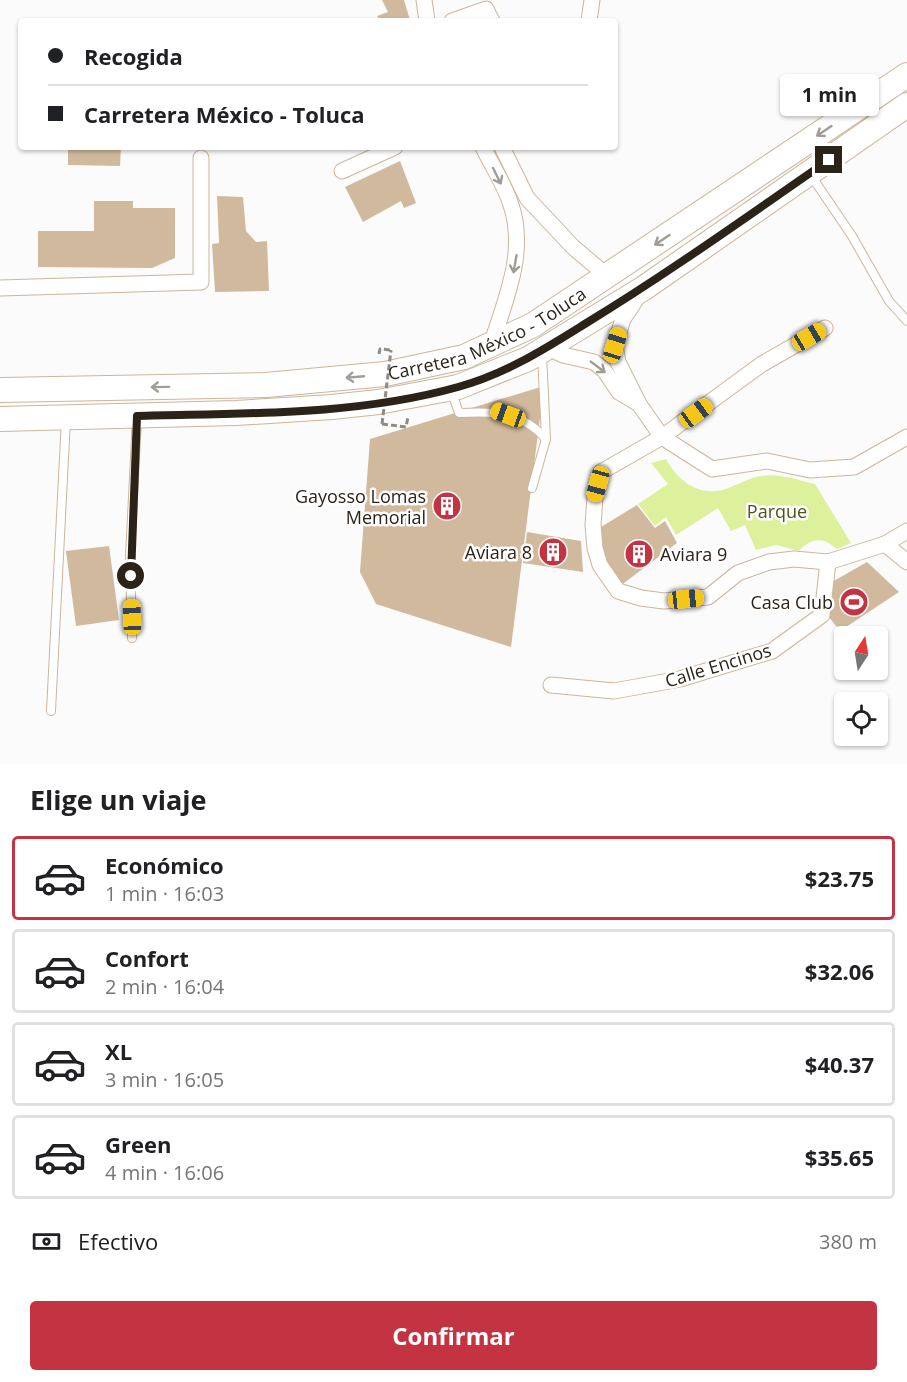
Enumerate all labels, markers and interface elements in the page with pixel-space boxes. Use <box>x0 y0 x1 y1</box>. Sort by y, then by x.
text: Recogida <box>84 41 183 71</box>
callout: 1 min <box>780 73 878 115</box>
text: 1 min <box>802 81 857 108</box>
text: Carretera México - Toluca <box>84 99 365 129</box>
one-way arrow <box>816 125 832 137</box>
route end <box>815 146 842 173</box>
one-way arrow <box>492 167 504 185</box>
one-way arrow <box>654 234 671 246</box>
one-way arrow <box>509 253 520 273</box>
street label: Carretera México - Toluca <box>386 281 590 385</box>
car <box>789 320 829 354</box>
car <box>601 325 629 365</box>
one-way arrow <box>590 360 606 373</box>
one-way arrow <box>345 372 365 383</box>
one-way arrow <box>150 381 170 392</box>
car <box>676 395 716 431</box>
car <box>488 400 528 430</box>
car <box>585 464 611 504</box>
place label: Gayosso Lomas Memorial <box>295 484 426 529</box>
building icon: Gayosso Lomas Memorial <box>431 490 463 522</box>
park label: Parque <box>747 499 807 523</box>
building icon: Aviara 8 <box>537 536 569 568</box>
building icon: Aviara 9 <box>623 538 655 570</box>
place label: Aviara 8 <box>465 540 532 564</box>
place label: Aviara 9 <box>660 542 727 566</box>
route start <box>117 562 144 589</box>
sports icon: Casa Club <box>838 586 870 618</box>
car <box>667 588 705 610</box>
place label: Casa Club <box>750 590 833 614</box>
car <box>122 599 142 635</box>
north arrow <box>834 626 888 680</box>
map controls <box>834 626 888 746</box>
street label: Calle Encinos <box>662 637 774 693</box>
button: locate <box>834 692 888 746</box>
text: Elige un viaje <box>30 781 206 818</box>
text: Económico <box>105 850 224 880</box>
icon: car <box>33 851 87 905</box>
text: $23.75 <box>805 863 874 893</box>
text: 1 min · 16:03 <box>105 880 224 907</box>
text: Confort <box>105 943 189 973</box>
icon: car <box>33 944 87 998</box>
text: $32.06 <box>805 956 874 986</box>
text: 2 min · 16:04 <box>105 973 224 1000</box>
text: XL <box>105 1036 132 1066</box>
icon: car <box>33 1037 87 1091</box>
text: $40.37 <box>805 1049 874 1079</box>
text: 3 min · 16:05 <box>105 1066 224 1093</box>
text: Green <box>105 1129 171 1159</box>
icon: car <box>33 1130 87 1184</box>
text: $35.65 <box>805 1142 874 1172</box>
text: 4 min · 16:06 <box>105 1159 224 1186</box>
icon: cash <box>30 1225 63 1258</box>
text: Efectivo <box>78 1226 158 1256</box>
text: 380 m <box>819 1228 877 1255</box>
button: Confirmar <box>30 1301 877 1370</box>

